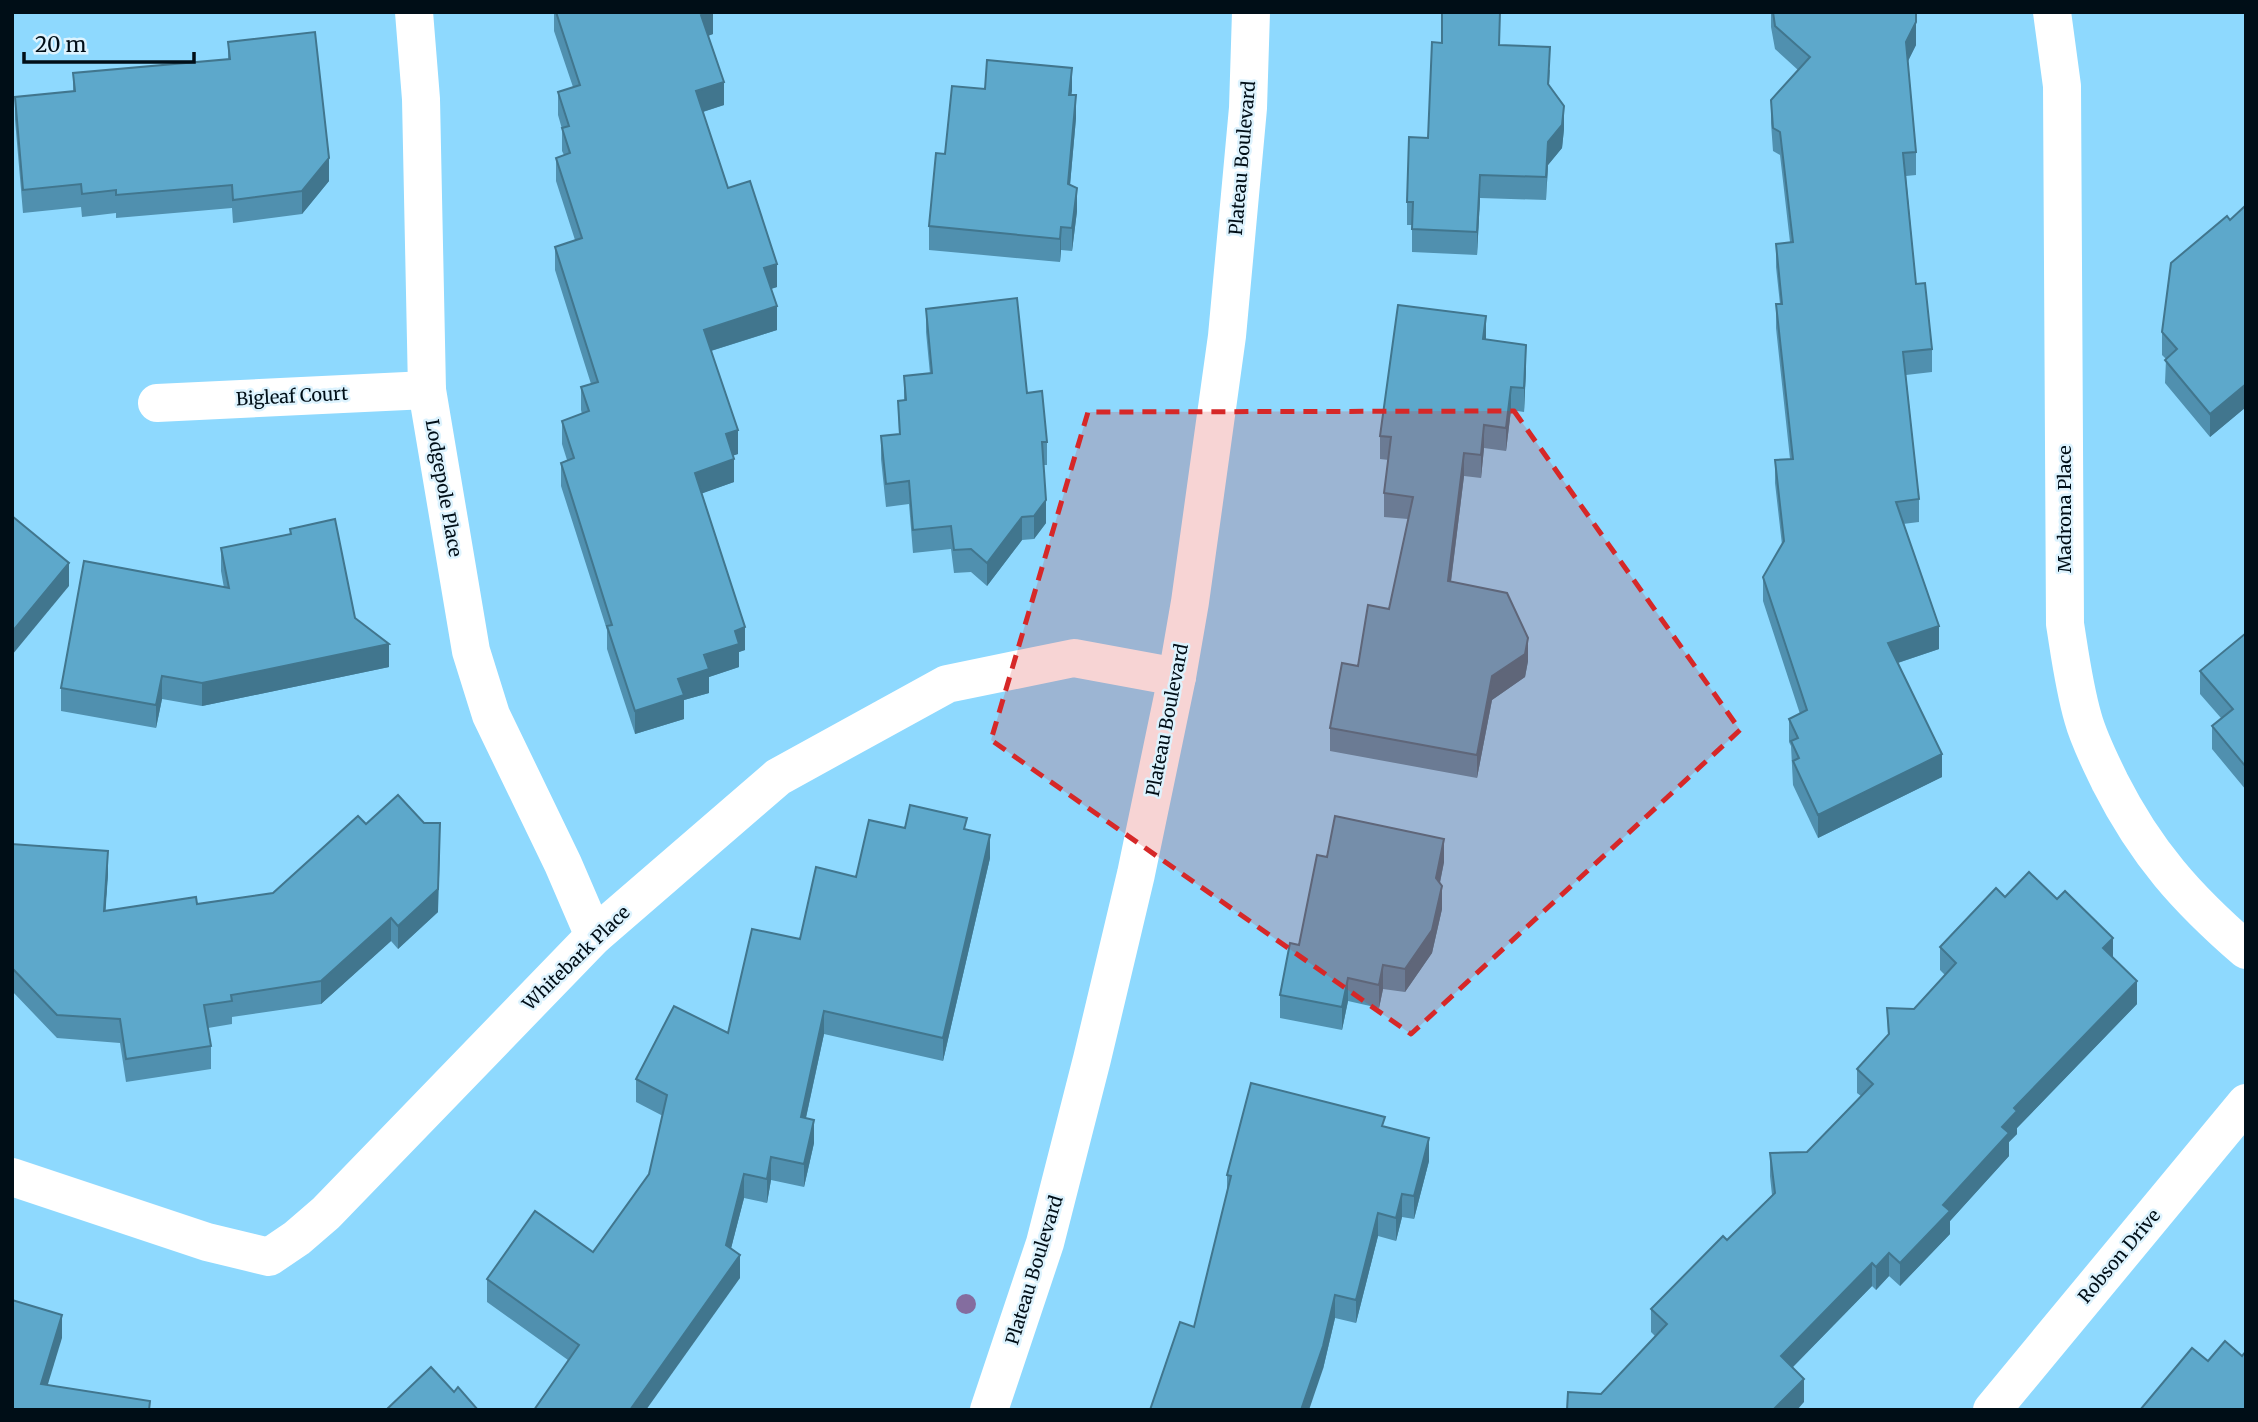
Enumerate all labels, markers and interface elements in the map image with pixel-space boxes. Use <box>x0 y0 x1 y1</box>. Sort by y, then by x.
scale bar <box>24 21 194 65</box>
text: 20 m <box>35 31 87 58</box>
street label: Plateau Boulevard <box>1224 80 1260 236</box>
street label: Bigleaf Court <box>235 382 349 410</box>
street label: Lodgepole Place <box>421 417 467 559</box>
street label: Madrona Place <box>2053 445 2076 573</box>
street label: Plateau Boulevard <box>1141 642 1193 798</box>
street label: Whitebark Place <box>517 901 635 1016</box>
street label: Plateau Boulevard <box>1000 1192 1068 1347</box>
street label: Robson Drive <box>2073 1204 2165 1308</box>

